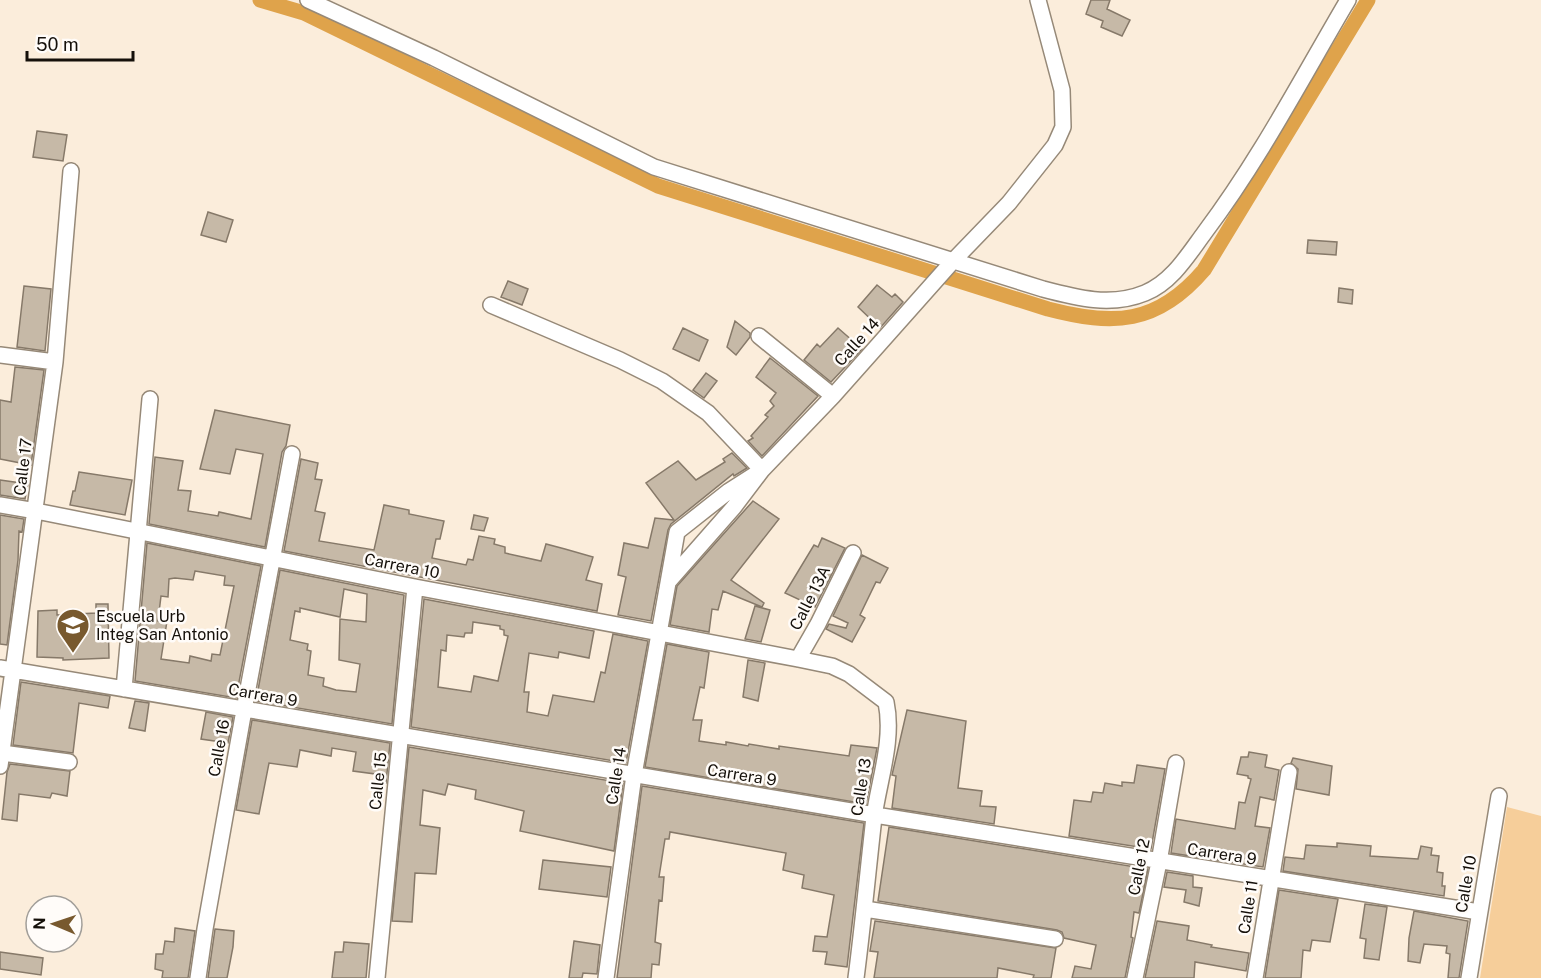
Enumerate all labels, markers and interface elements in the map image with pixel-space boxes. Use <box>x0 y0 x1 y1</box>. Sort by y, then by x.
scale bar <box>27 24 134 62</box>
text: 50 m <box>36 34 79 55</box>
street label: Calle 14 <box>830 314 884 370</box>
street label: Calle 17 <box>10 437 36 497</box>
street label: Carrera 10 <box>363 549 441 583</box>
street label: Calle 13A <box>786 563 834 633</box>
school or university icon: Escuela Urb Integ San Antonio <box>55 607 91 654</box>
place label: Escuela Urb Integ San Antonio <box>96 607 228 644</box>
street label: Carrera 9 <box>227 680 299 710</box>
street label: Calle 16 <box>205 718 233 778</box>
street label: Calle 14 <box>602 746 630 806</box>
street label: Calle 15 <box>365 751 391 811</box>
street label: Calle 13 <box>847 757 875 817</box>
street label: Carrera 9 <box>706 760 778 790</box>
street label: Calle 12 <box>1124 837 1154 897</box>
street label: Carrera 9 <box>1186 839 1258 869</box>
street label: Calle 10 <box>1452 854 1480 914</box>
street label: Calle 11 <box>1234 879 1262 935</box>
north arrow <box>24 894 84 954</box>
text: N <box>30 917 49 930</box>

